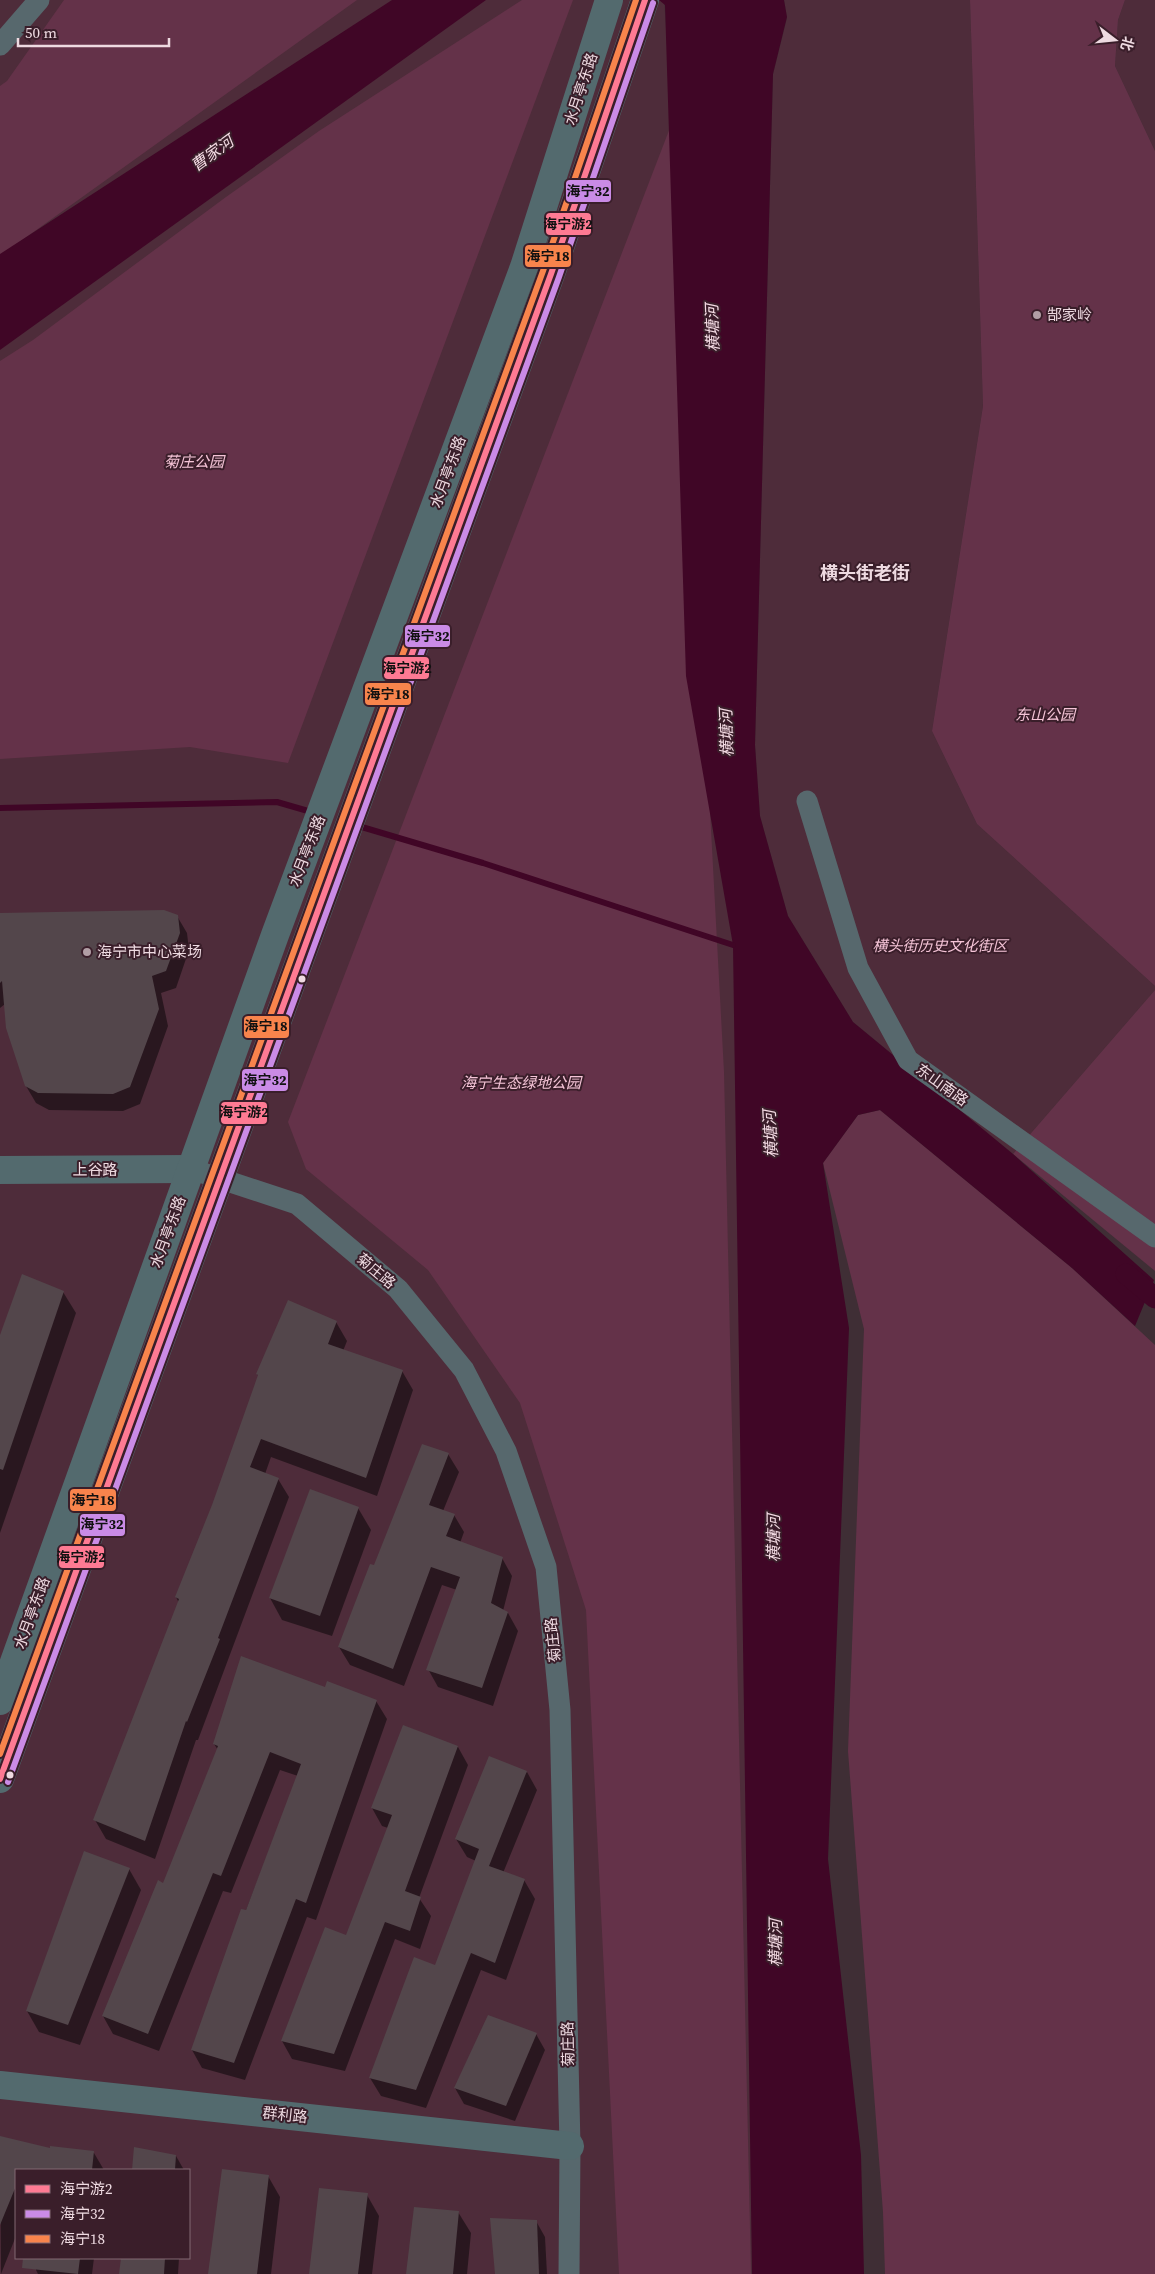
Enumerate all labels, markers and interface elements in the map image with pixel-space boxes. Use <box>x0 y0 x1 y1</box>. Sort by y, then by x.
scale bar <box>18 15 169 47</box>
north arrow <box>1090 15 1140 65</box>
text: 50 m <box>25 22 57 43</box>
text: 北 <box>1116 34 1139 53</box>
street label: 水月亭东路 <box>559 50 602 128</box>
water label: 曹家河 <box>186 128 240 176</box>
line badge: 海宁32 <box>565 179 612 203</box>
text: 海宁32 <box>566 181 610 201</box>
line badge: 海宁游2 <box>545 212 592 236</box>
text: 海宁游2 <box>543 214 593 234</box>
line badge: 海宁18 <box>524 244 572 268</box>
text: 海宁18 <box>526 246 570 266</box>
water label: 横塘河 <box>700 301 724 352</box>
place label: 郜家岭 <box>1047 304 1092 325</box>
marker: 郜家岭 <box>1031 309 1043 321</box>
street label: 水月亭东路 <box>425 433 470 511</box>
park label: 菊庄公园 <box>164 451 226 472</box>
district label: 横头街老街 <box>820 560 910 585</box>
line badge: 海宁32 <box>404 624 451 648</box>
text: 海宁32 <box>406 626 450 646</box>
line badge: 海宁游2 <box>383 656 430 680</box>
text: 海宁游2 <box>382 658 432 678</box>
line badge: 海宁18 <box>364 682 412 706</box>
text: 海宁18 <box>366 684 410 704</box>
park label: 东山公园 <box>1015 704 1077 725</box>
water label: 横塘河 <box>714 706 738 757</box>
street label: 水月亭东路 <box>283 812 330 890</box>
park label: 横头街历史文化街区 <box>872 935 1009 956</box>
place label: 海宁市中心菜场 <box>97 941 202 962</box>
marker: 海宁市中心菜场 <box>81 946 93 958</box>
unlabelled marker <box>297 974 307 984</box>
line badge: 海宁18 <box>243 1015 290 1039</box>
text: 海宁18 <box>244 1016 288 1036</box>
street label: 东山南路 <box>912 1058 973 1111</box>
line badge: 海宁32 <box>241 1068 289 1092</box>
text: 海宁32 <box>243 1070 287 1090</box>
park label: 海宁生态绿地公园 <box>461 1072 583 1093</box>
line badge: 海宁游2 <box>220 1101 268 1125</box>
text: 海宁游2 <box>219 1102 269 1122</box>
water label: 横塘河 <box>758 1106 782 1159</box>
street label: 上谷路 <box>72 1159 118 1180</box>
street label: 水月亭东路 <box>145 1193 190 1271</box>
street label: 菊庄路 <box>352 1248 400 1293</box>
line badge: 海宁18 <box>69 1488 117 1512</box>
text: 海宁18 <box>71 1490 115 1510</box>
water label: 横塘河 <box>762 1511 784 1562</box>
line badge: 海宁32 <box>79 1513 126 1537</box>
text: 海宁32 <box>80 1514 124 1534</box>
line badge: 海宁游2 <box>58 1545 105 1569</box>
text: 海宁游2 <box>56 1547 106 1567</box>
street label: 水月亭东路 <box>9 1574 54 1652</box>
street label: 菊庄路 <box>540 1617 565 1664</box>
unlabelled marker <box>5 1770 15 1780</box>
water label: 横塘河 <box>764 1916 786 1967</box>
street label: 菊庄路 <box>557 2021 578 2067</box>
street label: 群利路 <box>262 2102 309 2127</box>
legend <box>15 2169 190 2259</box>
text: 海宁游2 <box>60 2178 113 2199</box>
text: 海宁32 <box>60 2203 105 2224</box>
text: 海宁18 <box>60 2228 105 2249</box>

